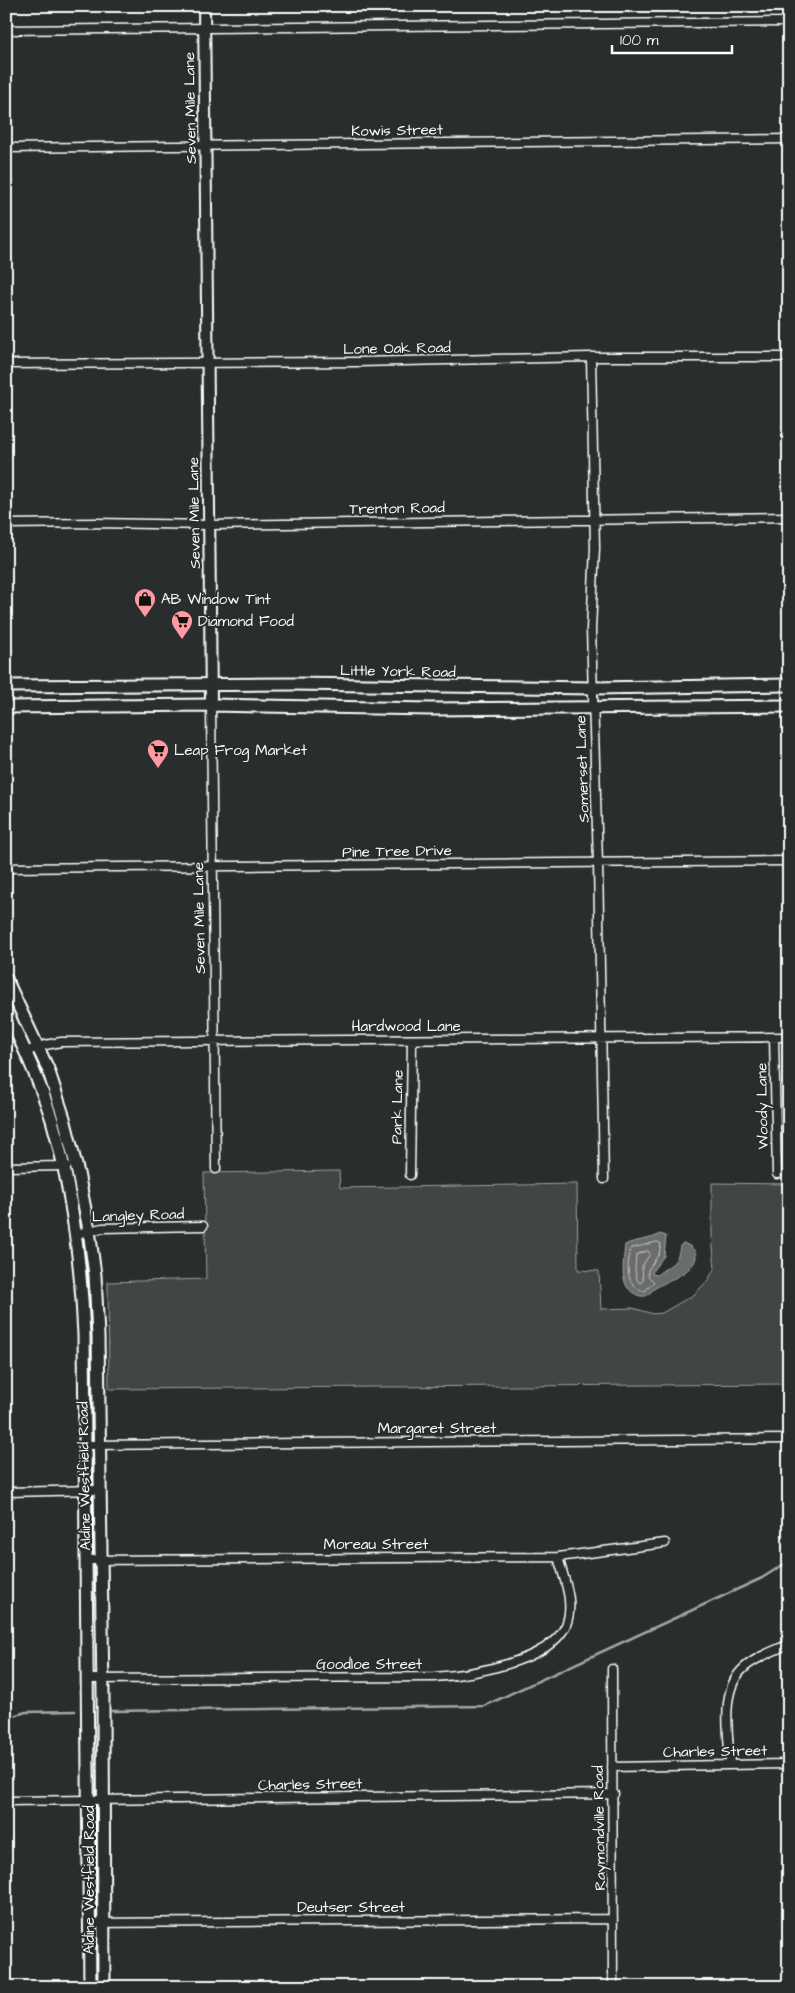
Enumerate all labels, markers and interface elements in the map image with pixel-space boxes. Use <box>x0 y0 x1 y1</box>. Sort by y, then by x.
scale bar <box>612 22 732 54</box>
text: 100 m <box>620 30 659 51</box>
street label: Seven Mile Lane <box>179 52 202 164</box>
street label: Kowis Street <box>351 119 443 142</box>
street label: Lone Oak Road <box>343 337 451 360</box>
street label: Seven Mile Lane <box>183 457 206 569</box>
street label: Trenton Road <box>349 497 445 520</box>
shop icon: AB Window Tint <box>133 587 157 618</box>
place label: AB Window Tint <box>161 589 271 610</box>
supermarket icon: Diamond Food <box>170 609 194 640</box>
place label: Diamond Food <box>198 611 294 632</box>
street label: Little York Road <box>340 660 456 683</box>
street label: Somerset Lane <box>570 715 595 823</box>
supermarket icon: Leap Frog Market <box>146 738 170 769</box>
place label: Leap Frog Market <box>174 740 307 762</box>
street label: Pine Tree Drive <box>342 840 452 863</box>
street label: Seven Mile Lane <box>188 862 211 974</box>
street label: Hardwood Lane <box>351 1016 461 1037</box>
street label: Woody Lane <box>751 1063 775 1149</box>
street label: Park Lane <box>386 1070 409 1144</box>
street label: Langley Road <box>91 1203 185 1229</box>
street label: Aldine Westfield Road <box>73 1401 96 1551</box>
street label: Margaret Street <box>378 1418 496 1440</box>
street label: Moreau Street <box>324 1534 428 1555</box>
street label: Goodloe Street <box>316 1654 422 1675</box>
street label: Charles Street <box>663 1740 767 1763</box>
street label: Raymondville Road <box>588 1765 612 1891</box>
street label: Charles Street <box>258 1773 362 1796</box>
street label: Aldine Westfield Road <box>79 1805 100 1955</box>
street label: Deutser Street <box>297 1897 405 1918</box>

